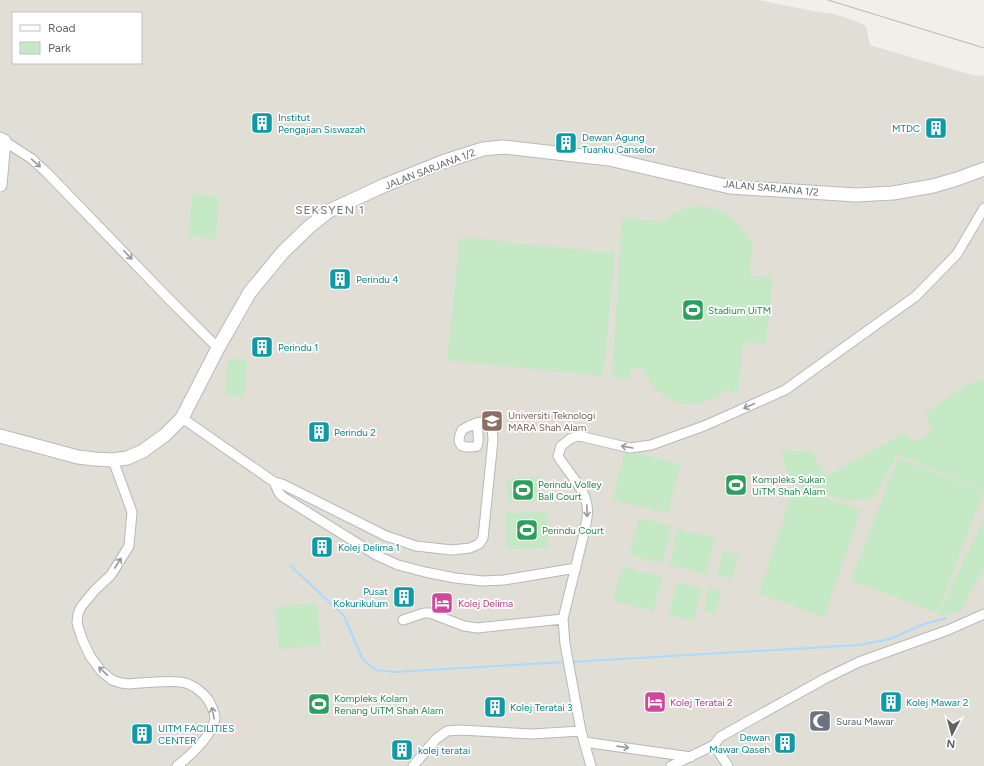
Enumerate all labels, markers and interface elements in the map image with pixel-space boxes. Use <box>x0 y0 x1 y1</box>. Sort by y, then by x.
legend <box>12 12 142 64</box>
text: Road <box>48 21 76 35</box>
text: Park <box>48 41 71 55</box>
building icon: Institut Pengajian Siswazah <box>249 110 275 136</box>
place label: Institut Pengajian Siswazah <box>278 111 366 136</box>
building icon: MTDC <box>923 115 949 141</box>
place label: MTDC <box>892 122 920 135</box>
building icon: Dewan Agung Tuanku Canselor <box>553 130 579 156</box>
place label: Dewan Agung Tuanku Canselor <box>582 131 656 156</box>
street label: JALAN SARJANA 1/2 <box>383 146 477 192</box>
one-way arrow <box>31 159 41 168</box>
street label: JALAN SARJANA 1/2 <box>723 177 819 199</box>
district label: SEKSYEN 1 <box>295 203 365 217</box>
one-way arrow <box>123 250 133 260</box>
building icon: Perindu 4 <box>327 266 353 292</box>
place label: Perindu 4 <box>356 273 399 286</box>
sports icon: Stadium UiTM <box>680 297 706 323</box>
place label: Stadium UiTM <box>708 304 771 317</box>
building icon: Perindu 1 <box>249 334 275 360</box>
place label: Perindu 1 <box>278 341 318 354</box>
one-way arrow <box>743 403 755 410</box>
school or university icon: Universiti Teknologi MARA Shah Alam <box>479 408 505 434</box>
place label: Universiti Teknologi MARA Shah Alam <box>508 409 595 434</box>
building icon: Perindu 2 <box>306 419 332 445</box>
place label: Perindu 2 <box>334 426 376 439</box>
one-way arrow <box>621 442 634 450</box>
sports icon: Kompleks Sukan UiTM Shah Alam <box>723 472 749 498</box>
place label: Kompleks Sukan UiTM Shah Alam <box>752 473 825 498</box>
sports icon: Perindu Volley Ball Court <box>510 477 536 503</box>
place label: Perindu Volley Ball Court <box>538 478 602 503</box>
one-way arrow <box>583 504 591 517</box>
sports icon: Perindu Court <box>514 517 540 543</box>
place label: Perindu Court <box>542 524 604 537</box>
building icon: Kolej Delima 1 <box>309 534 335 560</box>
place label: Kolej Delima 1 <box>338 541 400 554</box>
one-way arrow <box>114 558 122 569</box>
building icon: Pusat Kokurikulum <box>391 584 417 610</box>
place label: Pusat Kokurikulum <box>333 585 388 610</box>
hotel icon: Kolej Delima <box>429 590 455 616</box>
place label: Kolej Delima <box>458 597 513 610</box>
one-way arrow <box>98 667 108 676</box>
hotel icon: Kolej Teratai 2 <box>642 689 668 715</box>
building icon: Kolej Mawar 2 <box>878 689 904 715</box>
sports icon: Kompleks Kolam Renang UiTM Shah Alam <box>306 691 332 717</box>
place label: Kompleks Kolam Renang UiTM Shah Alam <box>334 692 444 717</box>
building icon: Kolej Teratai 3 <box>482 694 508 720</box>
place label: Kolej Teratai 2 <box>670 696 733 709</box>
place label: Kolej Mawar 2 <box>906 696 968 709</box>
place label: Kolej Teratai 3 <box>510 701 573 714</box>
one-way arrow <box>209 707 217 720</box>
mosque icon: Surau Mawar <box>807 708 833 734</box>
north arrow <box>932 714 972 754</box>
place label: Surau Mawar <box>836 715 895 728</box>
building icon: UITM FACILITIES CENTER <box>129 721 155 747</box>
place label: UITM FACILITIES CENTER <box>158 722 234 747</box>
building icon: Dewan Mawar Qaseh <box>772 730 798 756</box>
place label: Dewan Mawar Qaseh <box>709 731 770 756</box>
building icon: kolej teratai <box>389 737 415 763</box>
text: N <box>946 737 956 750</box>
one-way arrow <box>616 743 629 751</box>
place label: kolej teratai <box>418 744 470 757</box>

